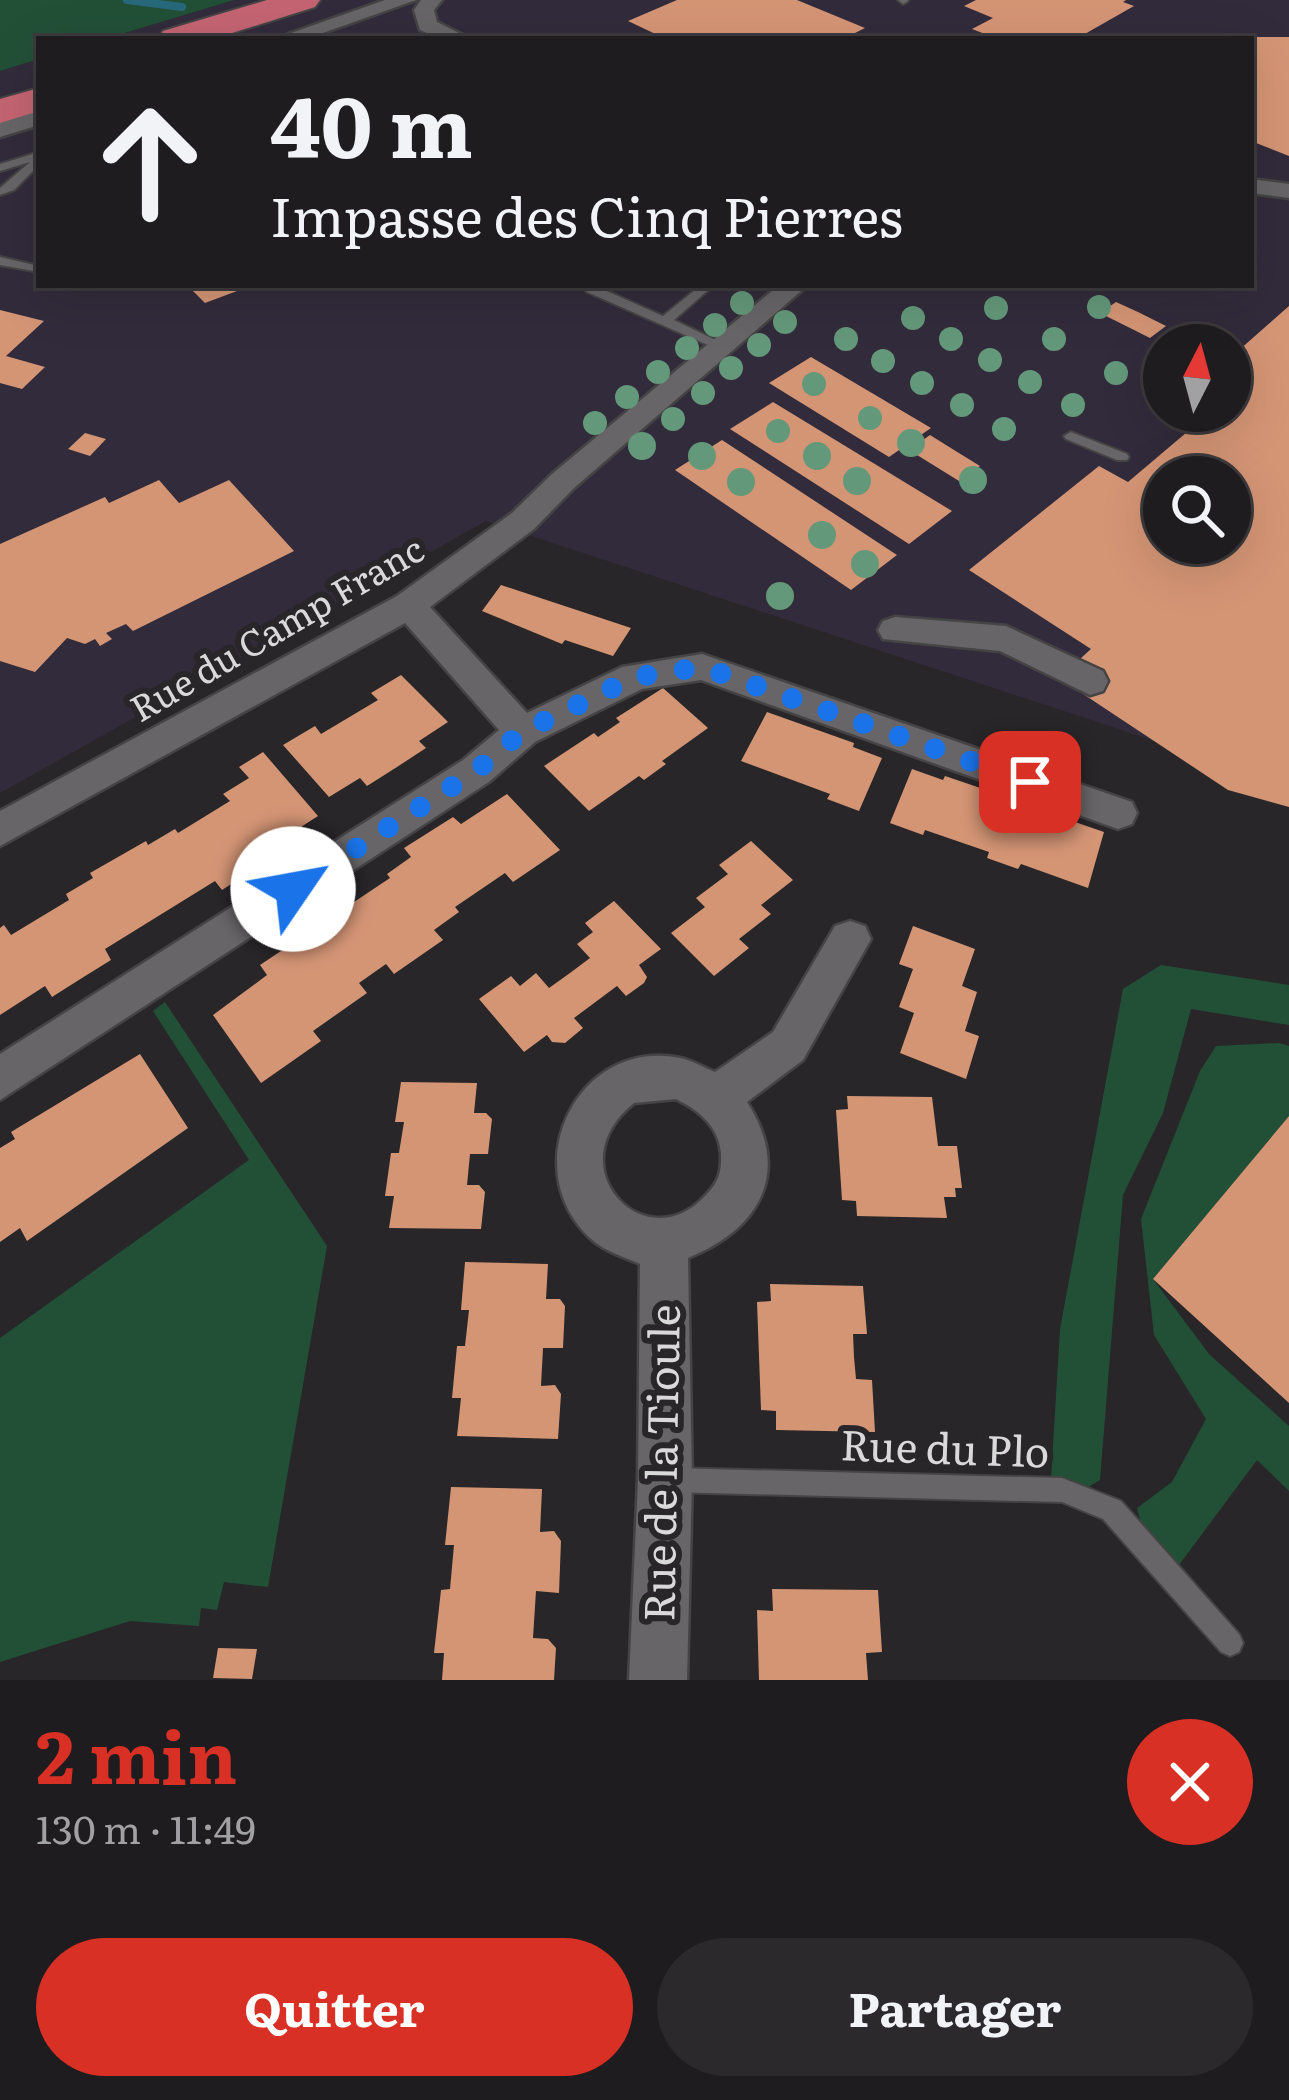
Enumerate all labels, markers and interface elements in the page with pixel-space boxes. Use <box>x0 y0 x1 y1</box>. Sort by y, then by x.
text: 40 m <box>270 59 473 184</box>
icon: ahead <box>72 84 228 240</box>
text: Impasse des Cinq Pierres <box>270 173 903 254</box>
north arrow <box>1143 324 1251 432</box>
map controls <box>1143 324 1251 564</box>
button: search <box>1143 456 1251 564</box>
street label: Rue du Camp Franc <box>119 521 433 733</box>
pin <box>979 731 1081 833</box>
icon: arrive <box>997 749 1063 815</box>
position arrow <box>230 826 356 952</box>
street label: Rue de la Tioule <box>625 1304 693 1622</box>
street label: Rue du Plo <box>840 1411 1051 1481</box>
text: 2 min <box>36 1699 237 1806</box>
button: close <box>1127 1719 1253 1845</box>
text: 130 m · 11:49 <box>36 1798 256 1856</box>
button: Quitter <box>36 1938 633 2076</box>
button: Partager <box>657 1938 1253 2076</box>

